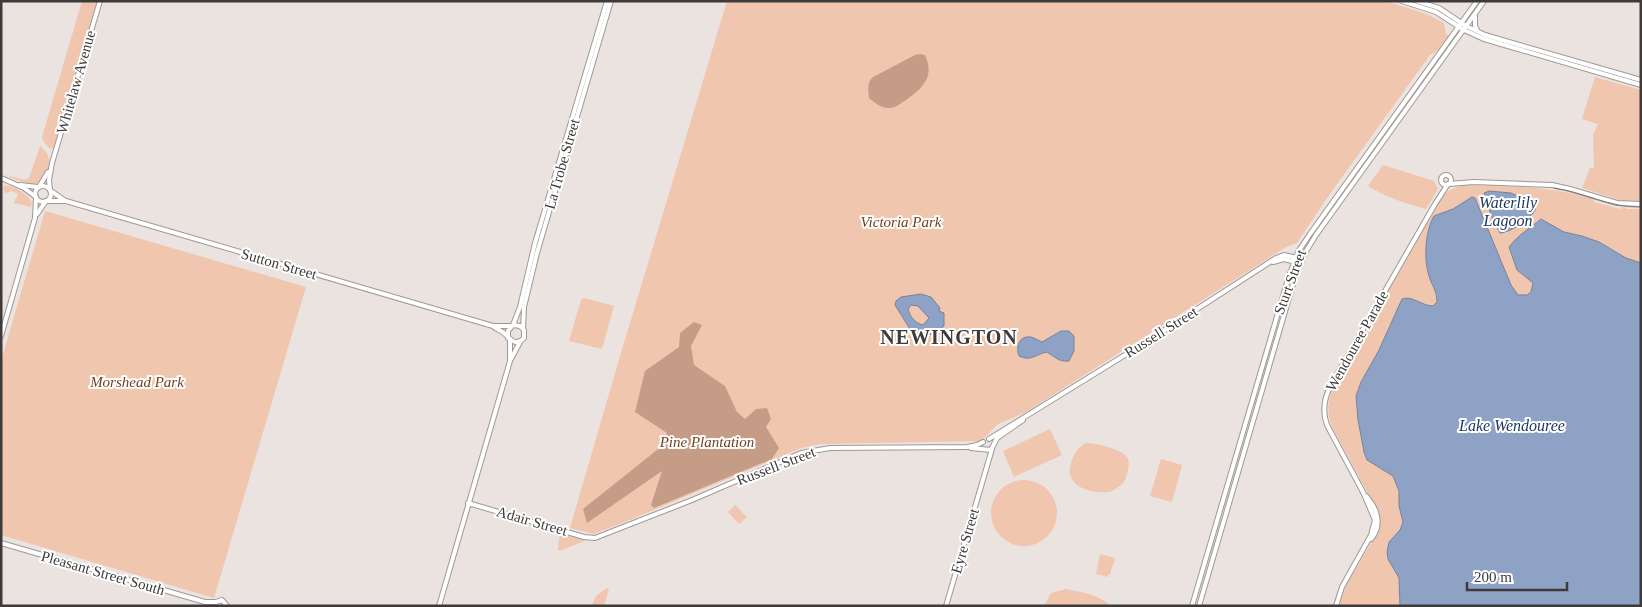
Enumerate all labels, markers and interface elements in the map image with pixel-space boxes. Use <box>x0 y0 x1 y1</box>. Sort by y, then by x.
street label: Whitelaw Avenue <box>54 28 98 136</box>
street label: La Trobe Street <box>541 116 583 211</box>
water label: Waterlily Lagoon <box>1479 194 1538 230</box>
park label: Victoria Park <box>861 214 942 230</box>
street label: Sutton Street <box>239 246 319 283</box>
street label: Sturt Street <box>1271 247 1309 317</box>
street label: Wendouree Parade <box>1323 288 1391 394</box>
street label: Russell Street <box>1122 303 1201 361</box>
district label: NEWINGTON <box>880 326 1018 348</box>
park label: Morshead Park <box>89 374 184 390</box>
water label: Lake Wendouree <box>1458 417 1565 434</box>
park label: Pine Plantation <box>659 434 754 450</box>
street label: Russell Street <box>734 443 818 488</box>
street label: Adair Street <box>495 503 570 539</box>
street label: Eyre Street <box>948 506 982 575</box>
street label: Pleasant Street South <box>40 548 167 598</box>
scale bar <box>1467 560 1567 592</box>
text: 200 m <box>1474 569 1512 585</box>

